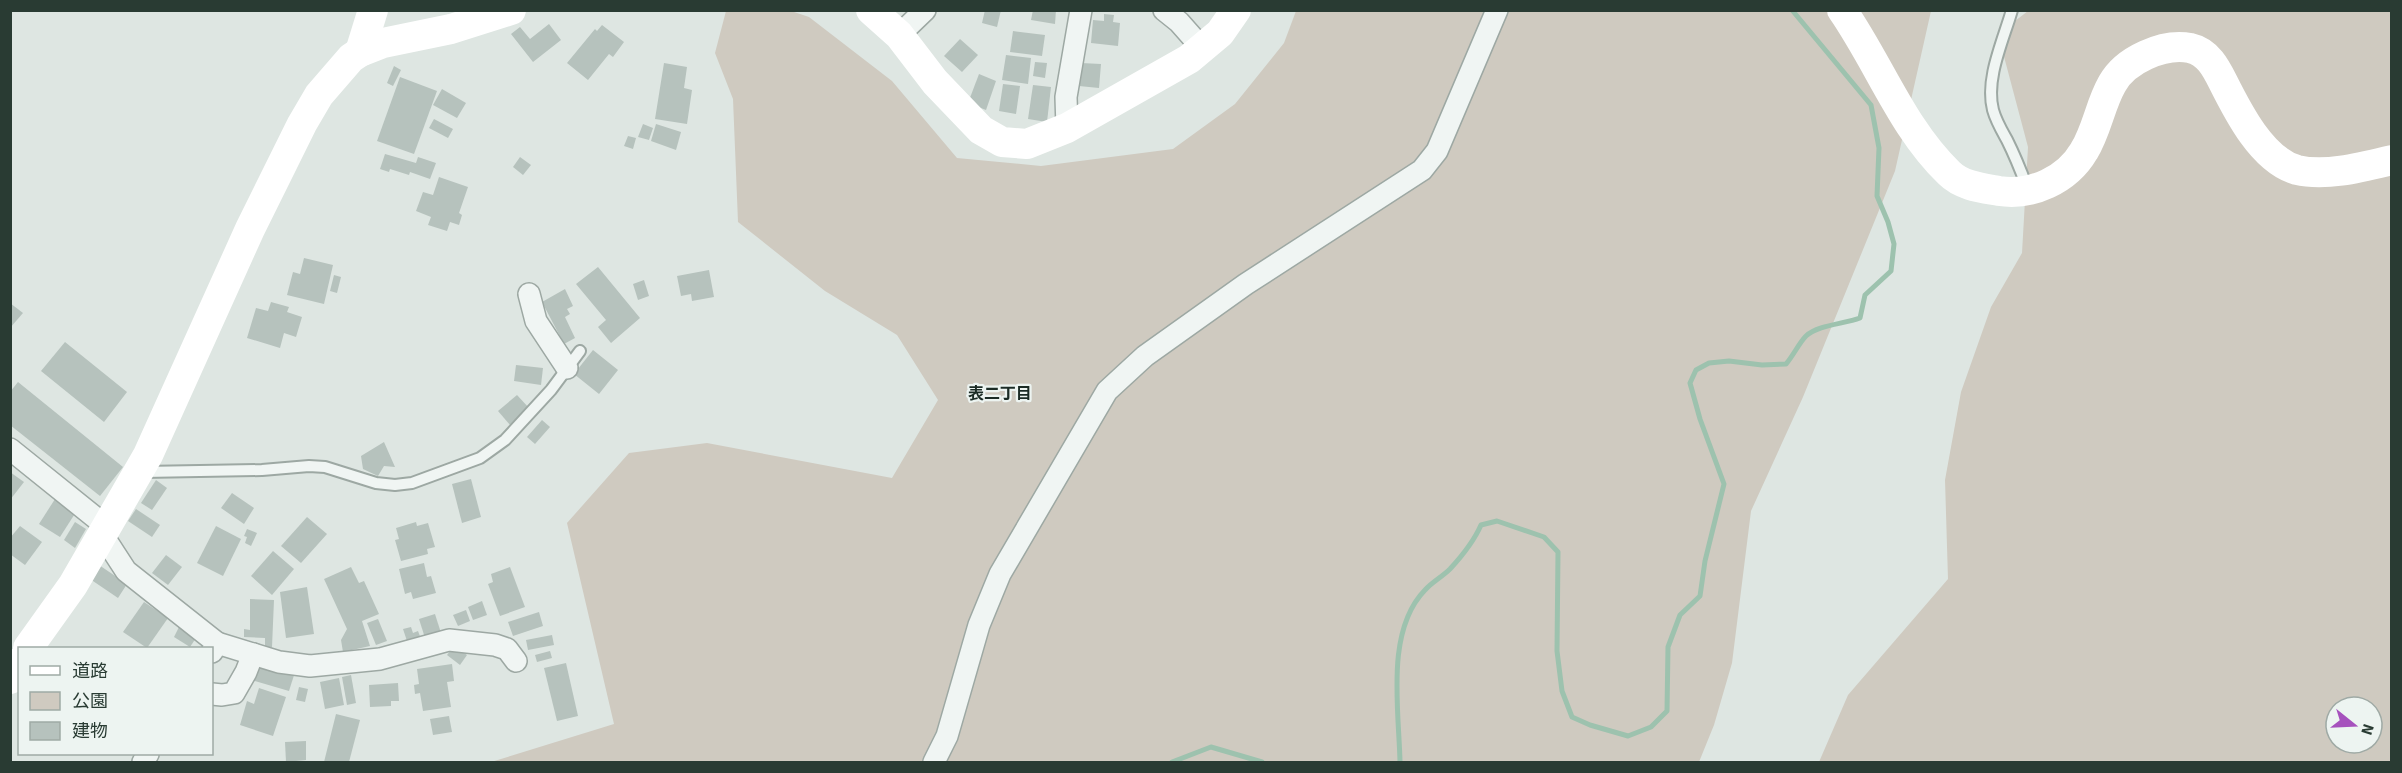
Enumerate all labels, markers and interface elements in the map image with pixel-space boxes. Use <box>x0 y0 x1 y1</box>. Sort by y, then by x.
district label: 表二丁目 <box>968 383 1032 405</box>
legend <box>18 647 213 755</box>
text: 道路 <box>72 659 108 684</box>
text: 公園 <box>72 689 108 714</box>
north arrow <box>2324 695 2384 755</box>
text: 建物 <box>72 719 108 744</box>
text: N <box>2355 721 2379 738</box>

